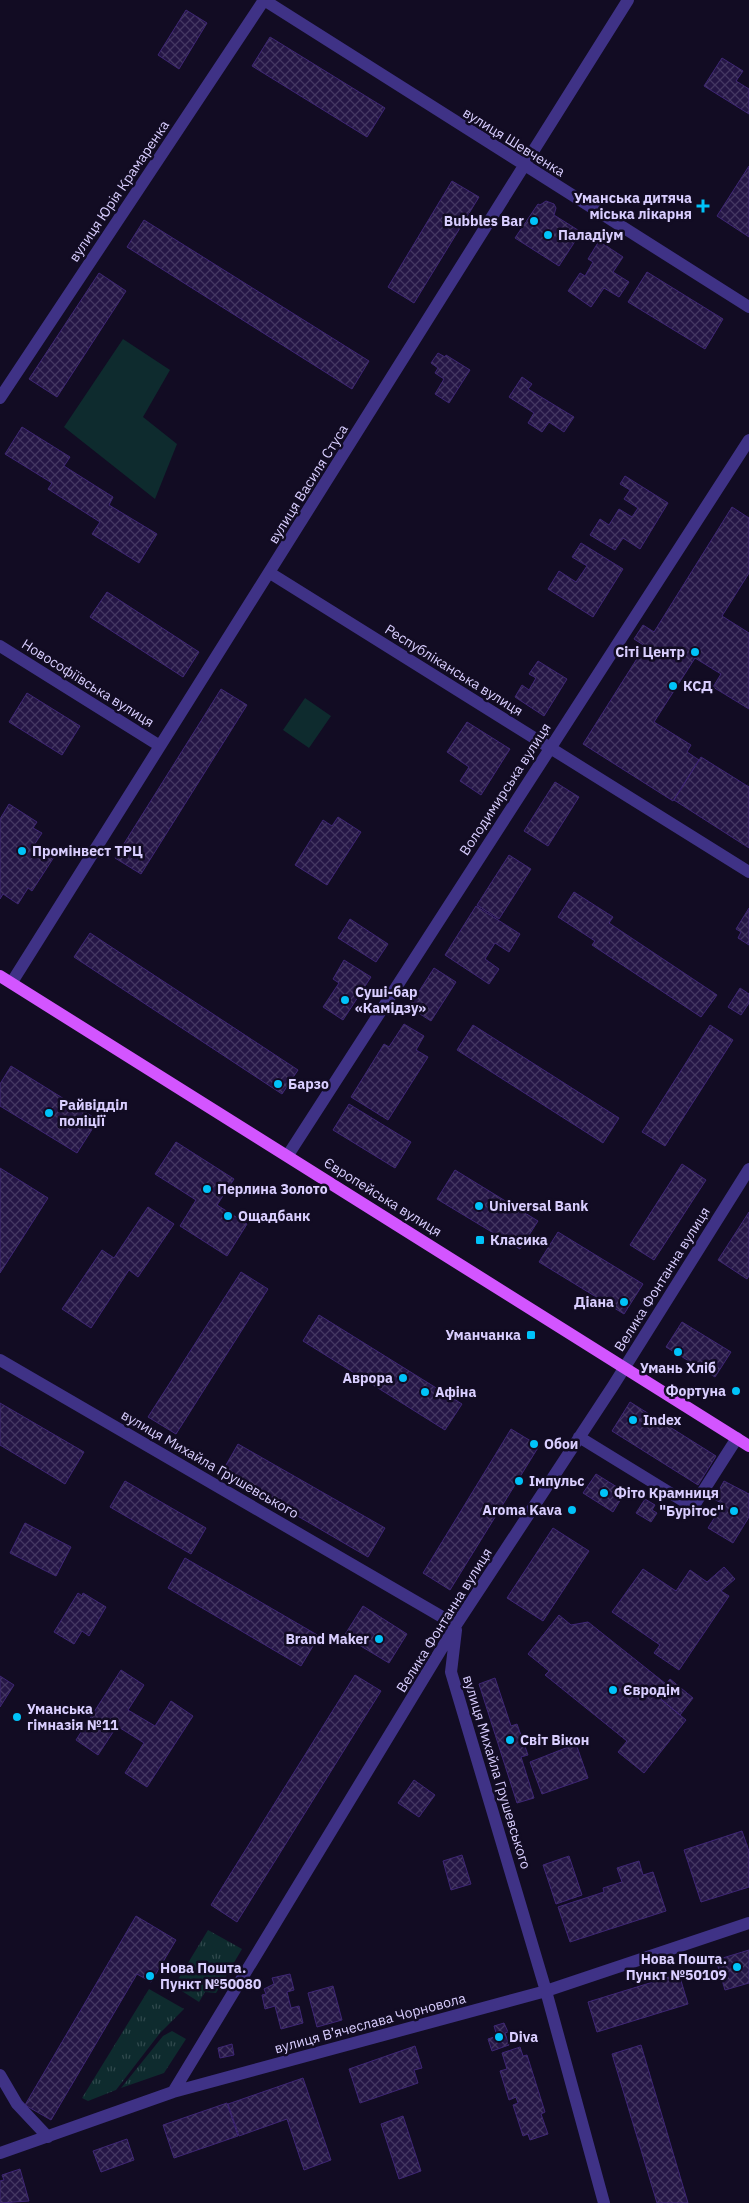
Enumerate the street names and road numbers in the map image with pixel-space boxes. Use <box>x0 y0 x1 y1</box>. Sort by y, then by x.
street label: вулиця Шевченка <box>460 103 569 181</box>
street label: вулиця Юрія Крамаренка <box>65 116 173 265</box>
street label: вулиця Василя Стуса <box>264 421 352 547</box>
street label: Республіканська вулиця <box>382 620 526 720</box>
street label: Новософіївська вулиця <box>18 635 158 731</box>
street label: Володимирська вулиця <box>455 719 555 859</box>
street label: Європейська вулиця <box>321 1153 445 1241</box>
street label: Велика Фонтанна вулиця <box>610 1203 714 1355</box>
street label: вулиця Михайла Грушевського <box>118 1406 302 1522</box>
street label: Велика Фонтанна вулиця <box>392 1544 496 1696</box>
street label: вулиця Михайла Грушевського <box>459 1673 535 1871</box>
street label: вулиця В’ячеслава Чорновола <box>272 1989 468 2057</box>

